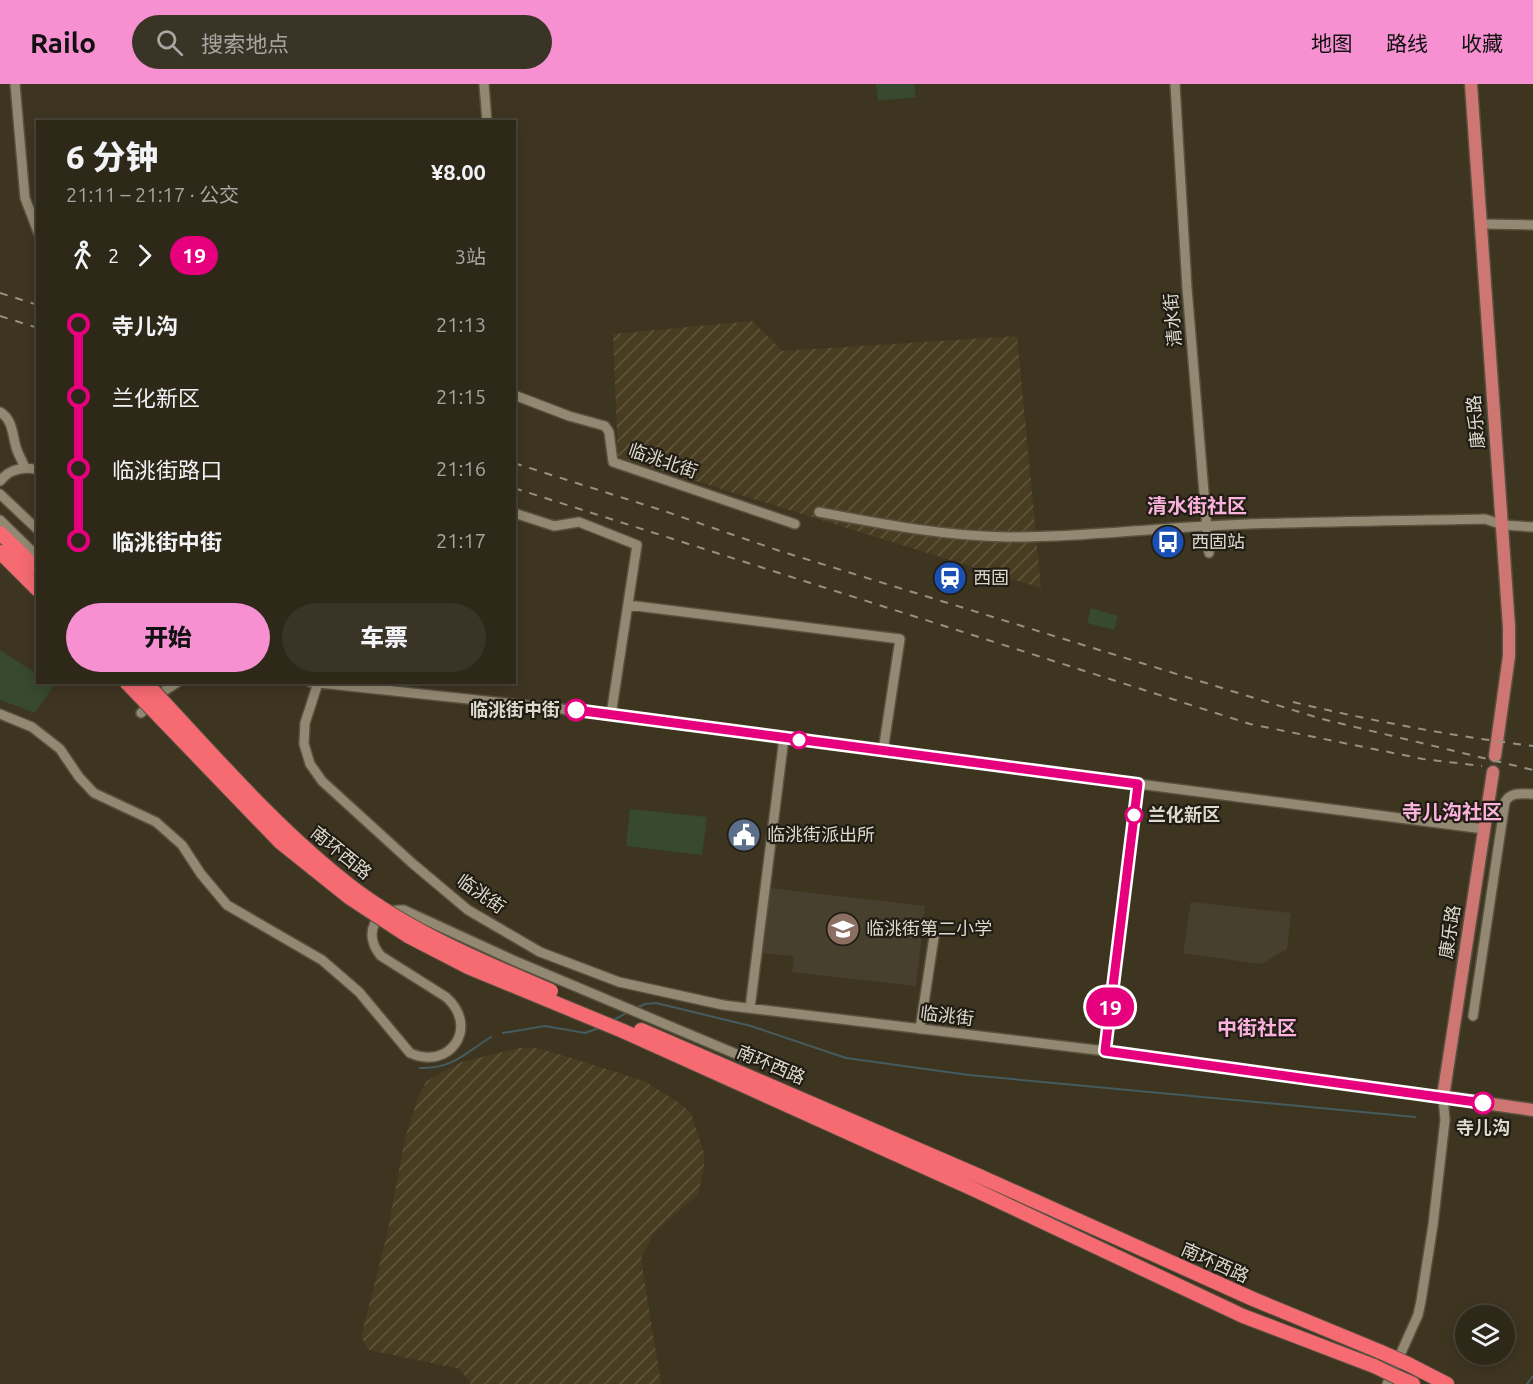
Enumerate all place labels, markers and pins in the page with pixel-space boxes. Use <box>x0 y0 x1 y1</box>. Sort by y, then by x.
bus stop icon: 西固站 <box>1150 524 1186 560</box>
place label: 西固站 <box>1191 531 1245 551</box>
station icon: 西固 <box>932 560 968 596</box>
place label: 西固 <box>973 567 1009 587</box>
place label: 临洮街中街 <box>470 699 560 719</box>
marker: 临洮街中街 <box>565 699 587 721</box>
unlabelled marker <box>790 731 808 749</box>
place label: 兰化新区 <box>1148 804 1220 824</box>
marker: 兰化新区 <box>1125 806 1143 824</box>
public building icon: 临洮街派出所 <box>726 817 762 853</box>
place label: 临洮街派出所 <box>767 824 875 844</box>
school or university icon: 临洮街第二小学 <box>825 911 861 947</box>
place label: 临洮街第二小学 <box>866 918 992 938</box>
marker: 寺儿沟 <box>1472 1092 1494 1114</box>
place label: 寺儿沟 <box>1456 1117 1510 1137</box>

